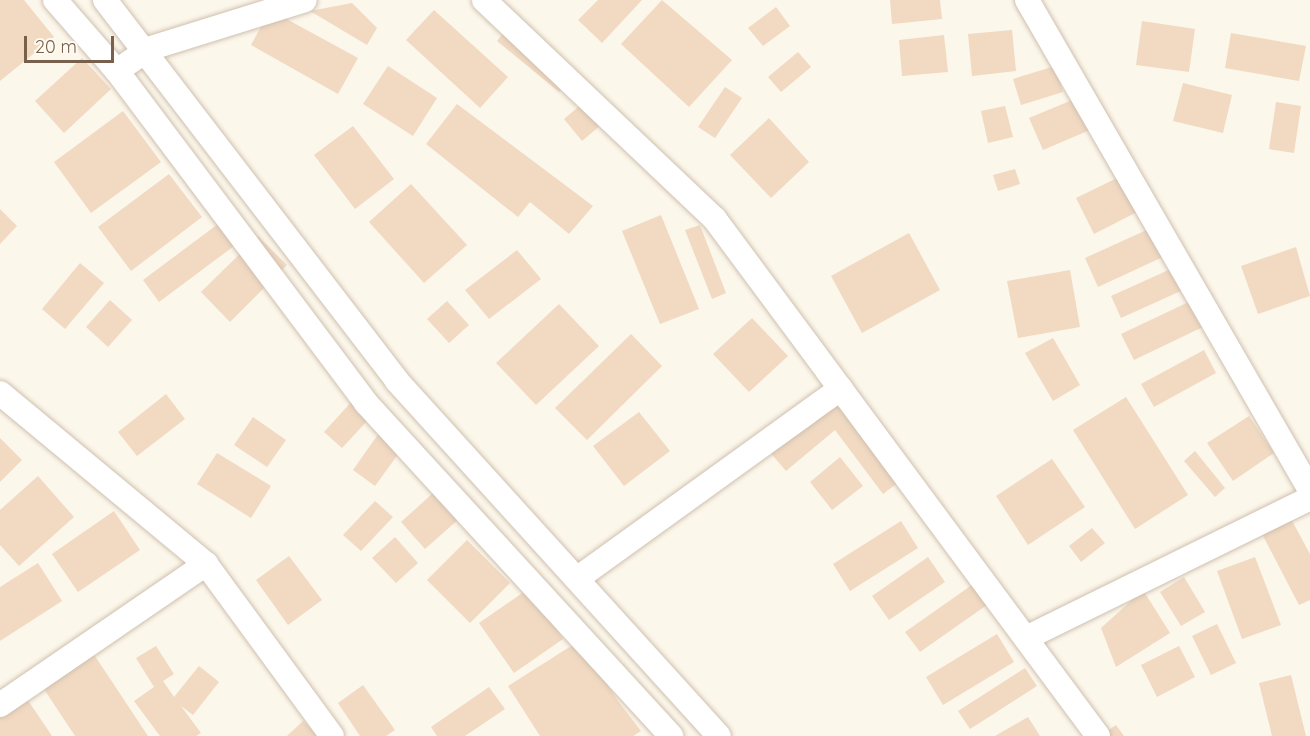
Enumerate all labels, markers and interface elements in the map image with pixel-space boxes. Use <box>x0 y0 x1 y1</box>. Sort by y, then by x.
scale bar <box>27 24 117 62</box>
text: 20 m <box>35 35 77 58</box>

